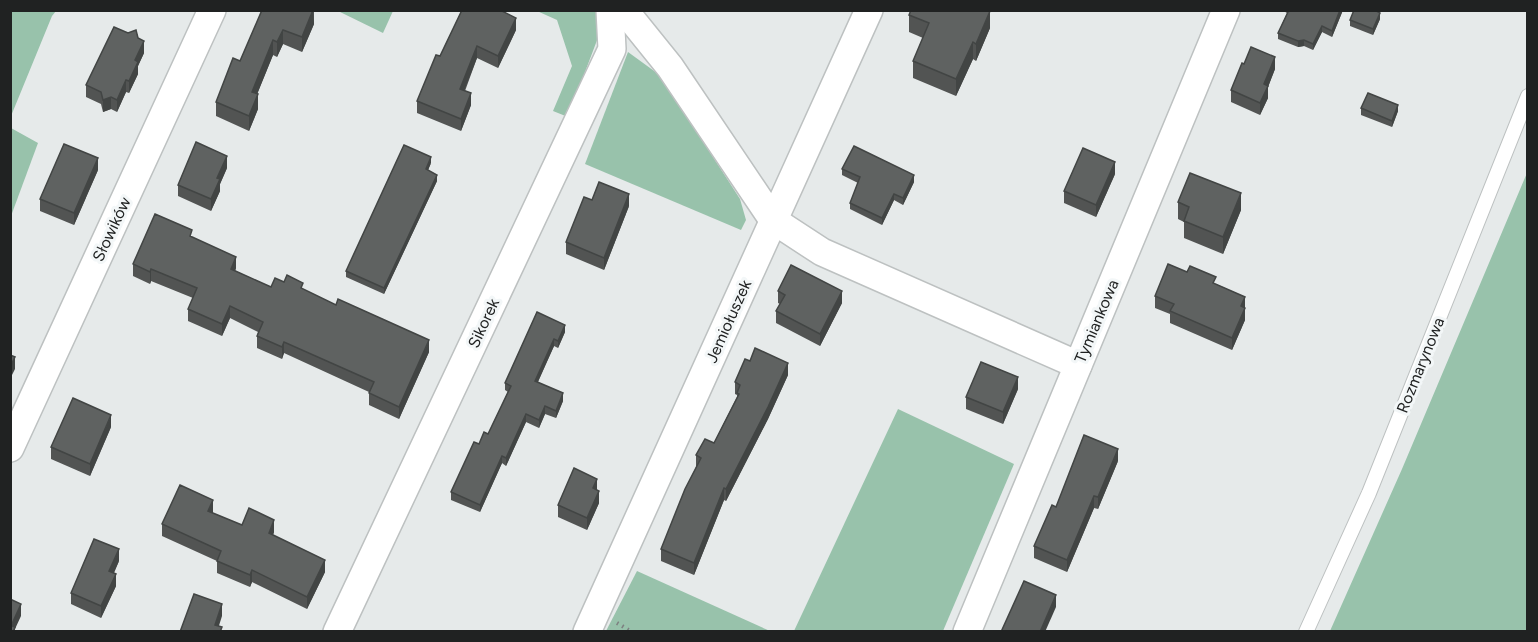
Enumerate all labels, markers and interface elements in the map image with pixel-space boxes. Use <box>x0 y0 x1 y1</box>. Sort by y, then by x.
street label: Słowików <box>88 194 135 264</box>
street label: Jemiołuszek <box>702 277 755 366</box>
street label: Tymiankowa <box>1070 277 1123 366</box>
street label: Sikorek <box>464 295 503 351</box>
street label: Rozmarynowa <box>1393 315 1448 416</box>

